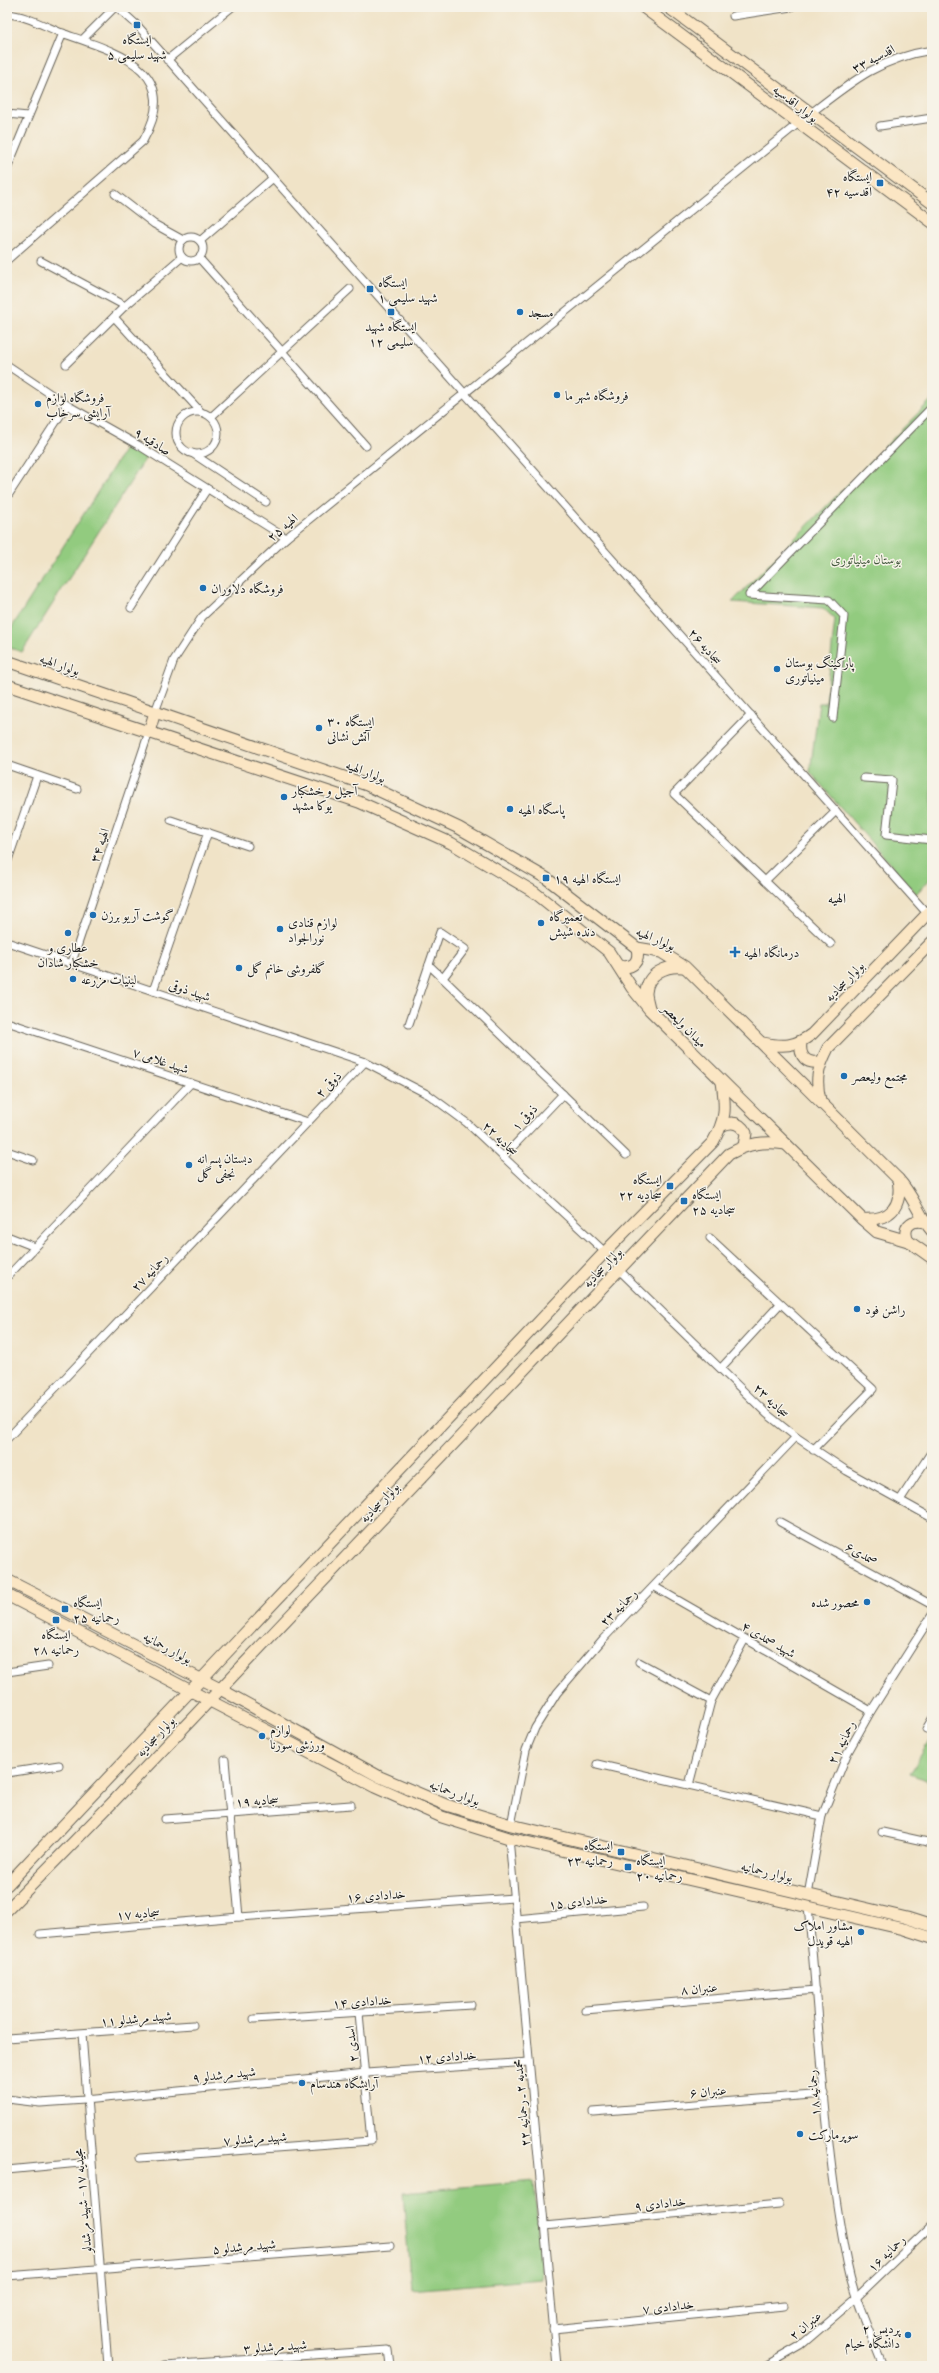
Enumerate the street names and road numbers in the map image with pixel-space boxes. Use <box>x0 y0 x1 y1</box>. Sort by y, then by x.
street label: اقدسیه ۳۳ <box>849 41 897 76</box>
street label: بولوار اقدسیه <box>770 82 821 126</box>
street label: صادقیه ۹ <box>132 424 174 458</box>
street label: الهیه ۲۵ <box>264 510 301 544</box>
street label: سجادیه ۲۶ <box>685 625 726 668</box>
street label: بولوار الهیه <box>37 651 82 679</box>
street label: بولوار الهیه <box>343 757 388 787</box>
street label: الهیه ۳۴ <box>87 826 112 864</box>
street label: بولوار الهیه <box>633 923 678 954</box>
street label: بولوار سجادیه <box>822 958 868 1005</box>
street label: شهید ذوقی <box>167 977 213 1005</box>
street label: میدان ولیعصر <box>657 999 710 1051</box>
street label: شهید غلامی ۷ <box>131 1044 191 1078</box>
street label: ذوقی ۲ <box>312 1068 345 1101</box>
street label: ذوقی ۱ <box>508 1101 541 1134</box>
street label: سجادیه ۲۲ <box>479 1118 522 1159</box>
street label: بولوار سجادیه <box>580 1244 626 1291</box>
street label: رحمانیه ۲۷ <box>128 1250 171 1295</box>
street label: سجادیه ۲۳ <box>750 1380 793 1421</box>
street label: بولوار سجادیه <box>357 1479 403 1526</box>
street label: صمدی۶ <box>843 1539 880 1568</box>
street label: رحمانیه ۲۳ <box>597 1586 641 1630</box>
street label: شهید صمدی ۴ <box>739 1618 798 1662</box>
street label: بولوار رحمانیه <box>140 1628 195 1667</box>
street label: بولوار سجادیه <box>133 1713 179 1760</box>
street label: رحمانیه ۲۱ <box>825 1718 859 1767</box>
street label: بولوار رحمانیه <box>427 1776 482 1809</box>
street label: سجادیه ۱۹ <box>235 1792 279 1810</box>
street label: بولوار رحمانیه <box>739 1858 794 1886</box>
street label: خدادادی ۱۶ <box>346 1886 406 1905</box>
street label: خدادادی ۱۵ <box>548 1891 608 1912</box>
street label: سجادیه ۱۷ <box>116 1904 160 1924</box>
street label: عنبران ۸ <box>680 1979 718 1999</box>
street label: خدادادی ۱۴ <box>332 1992 392 2011</box>
street label: شهید مرشدلو ۱۱ <box>100 2008 172 2031</box>
street label: اسدی ۲ <box>342 2025 361 2063</box>
street label: خدادادی ۱۲ <box>417 2047 477 2066</box>
street label: محمدیه ۲ ـ رحمانیه ۲۲ <box>510 2058 534 2147</box>
street label: شهید مرشدلو ۹ <box>192 2064 257 2087</box>
street label: رحمانیه ۱۸ <box>804 2069 824 2117</box>
street label: عنبران ۶ <box>689 2082 727 2102</box>
street label: شهید مرشدلو ۷ <box>223 2129 288 2150</box>
street label: مجیدیه ۱۷ - شهید مرشدلو <box>70 2148 97 2256</box>
street label: خدادادی ۹ <box>634 2193 687 2214</box>
street label: رحمانیه ۱۶ <box>864 2232 909 2276</box>
street label: شهید مرشدلو ۵ <box>212 2236 277 2259</box>
street label: خدادادی ۷ <box>642 2296 695 2317</box>
street label: عنبران ۲ <box>786 2308 825 2344</box>
street label: شهید مرشدلو ۳ <box>243 2337 308 2358</box>

